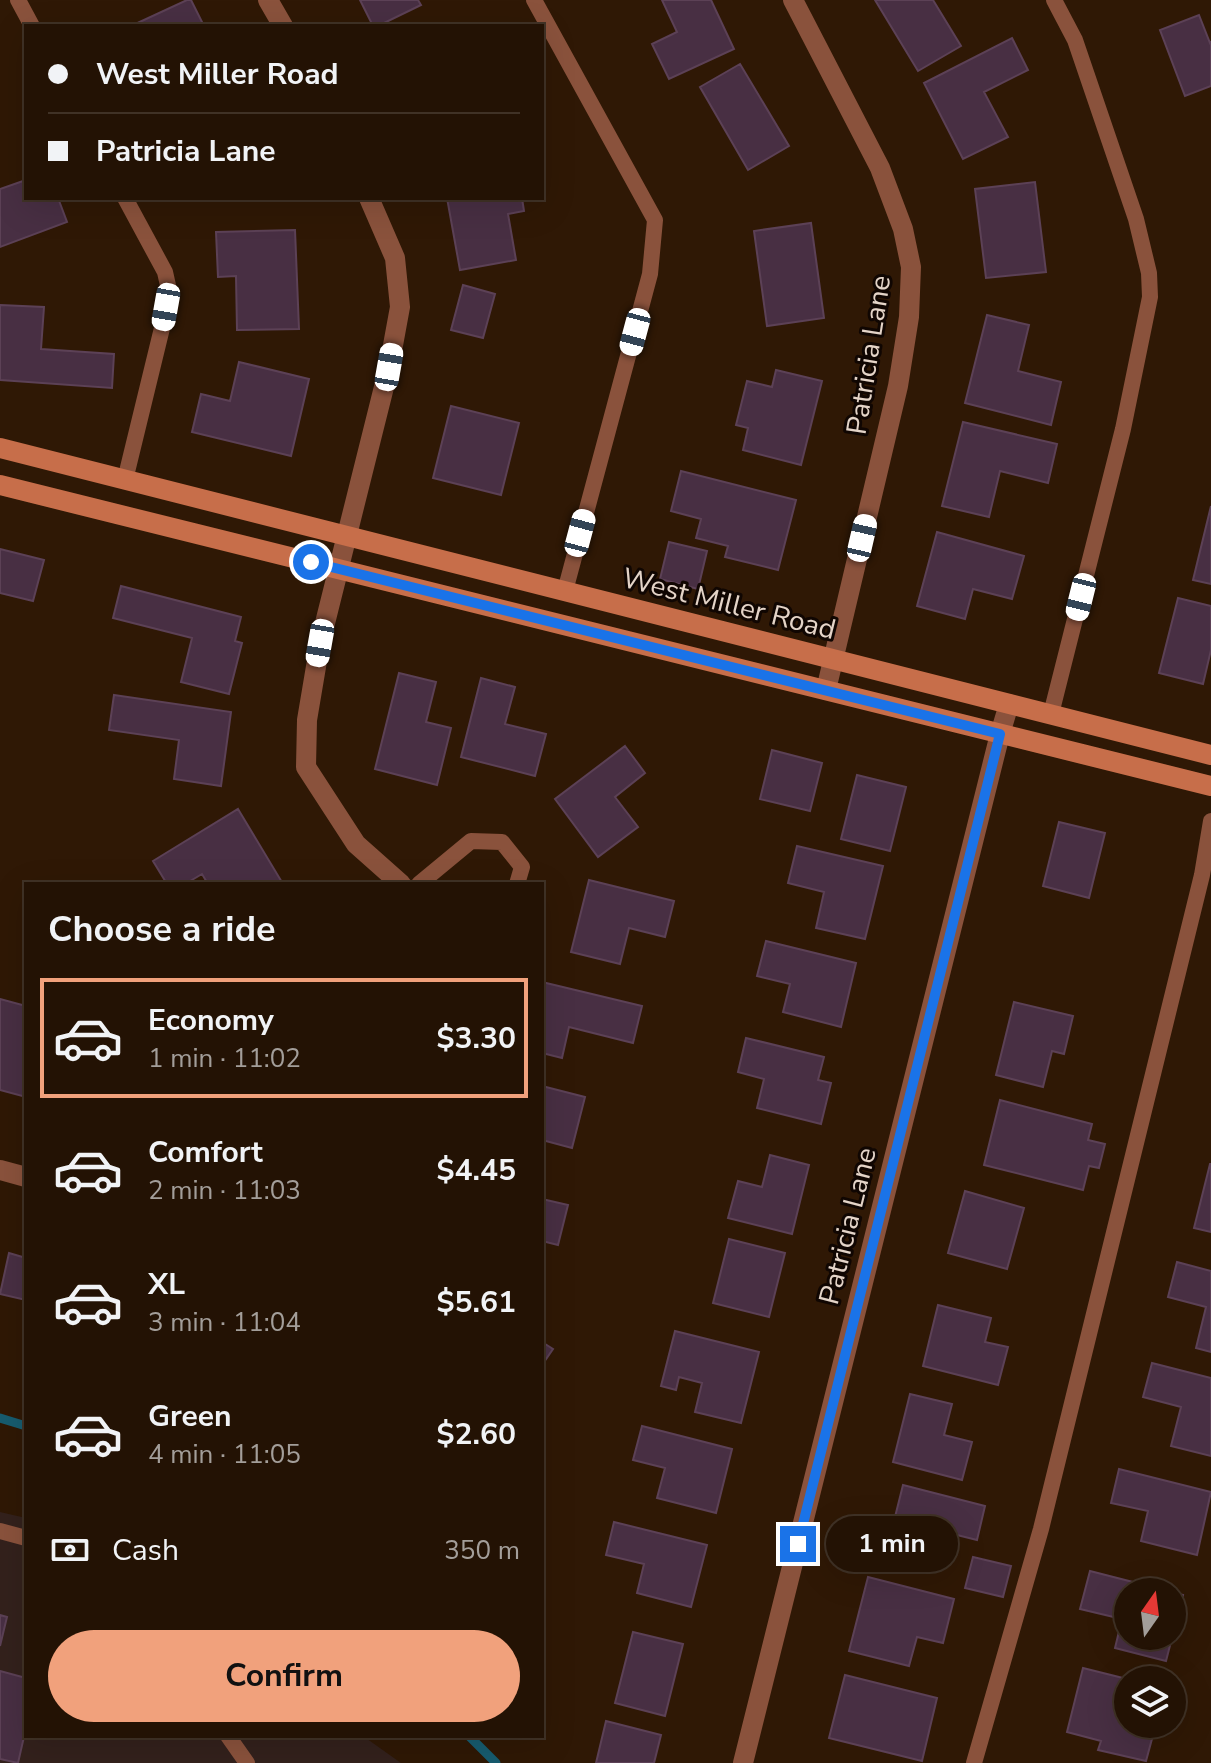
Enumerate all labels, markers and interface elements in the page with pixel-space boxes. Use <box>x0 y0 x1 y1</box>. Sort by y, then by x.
text: West Miller Road <box>96 54 339 95</box>
text: Patricia Lane <box>96 131 276 172</box>
street label: Patricia Lane <box>838 273 900 437</box>
car <box>150 281 182 333</box>
car <box>617 306 653 358</box>
car <box>373 341 405 393</box>
car <box>562 507 598 559</box>
car <box>845 512 879 564</box>
route start <box>293 544 329 580</box>
street label: West Miller Road <box>618 559 840 649</box>
car <box>1064 571 1098 623</box>
car <box>304 617 336 669</box>
text: Choose a ride <box>48 905 276 954</box>
text: Economy <box>148 1000 274 1041</box>
icon: car <box>52 1002 124 1074</box>
text: $3.30 <box>437 1018 516 1059</box>
text: 1 min · 11:02 <box>148 1041 301 1076</box>
text: Comfort <box>148 1132 263 1173</box>
icon: car <box>52 1134 124 1206</box>
street label: Patricia Lane <box>810 1144 886 1308</box>
text: $4.45 <box>437 1150 516 1191</box>
text: 2 min · 11:03 <box>148 1173 301 1208</box>
text: XL <box>148 1264 185 1305</box>
icon: car <box>52 1266 124 1338</box>
text: $5.61 <box>437 1282 516 1323</box>
text: 3 min · 11:04 <box>148 1305 301 1340</box>
text: Green <box>148 1396 232 1437</box>
icon: car <box>52 1398 124 1470</box>
text: $2.60 <box>437 1414 516 1455</box>
text: 4 min · 11:05 <box>148 1437 301 1472</box>
callout: 1 min <box>826 1516 958 1572</box>
route end <box>780 1526 816 1562</box>
text: 1 min <box>858 1526 926 1561</box>
icon: cash <box>48 1528 92 1572</box>
text: Cash <box>112 1530 179 1571</box>
text: 350 m <box>444 1533 520 1568</box>
north arrow <box>1114 1578 1186 1650</box>
map controls <box>1114 1578 1186 1738</box>
button: Confirm <box>48 1630 520 1722</box>
button: layers <box>1114 1666 1186 1738</box>

